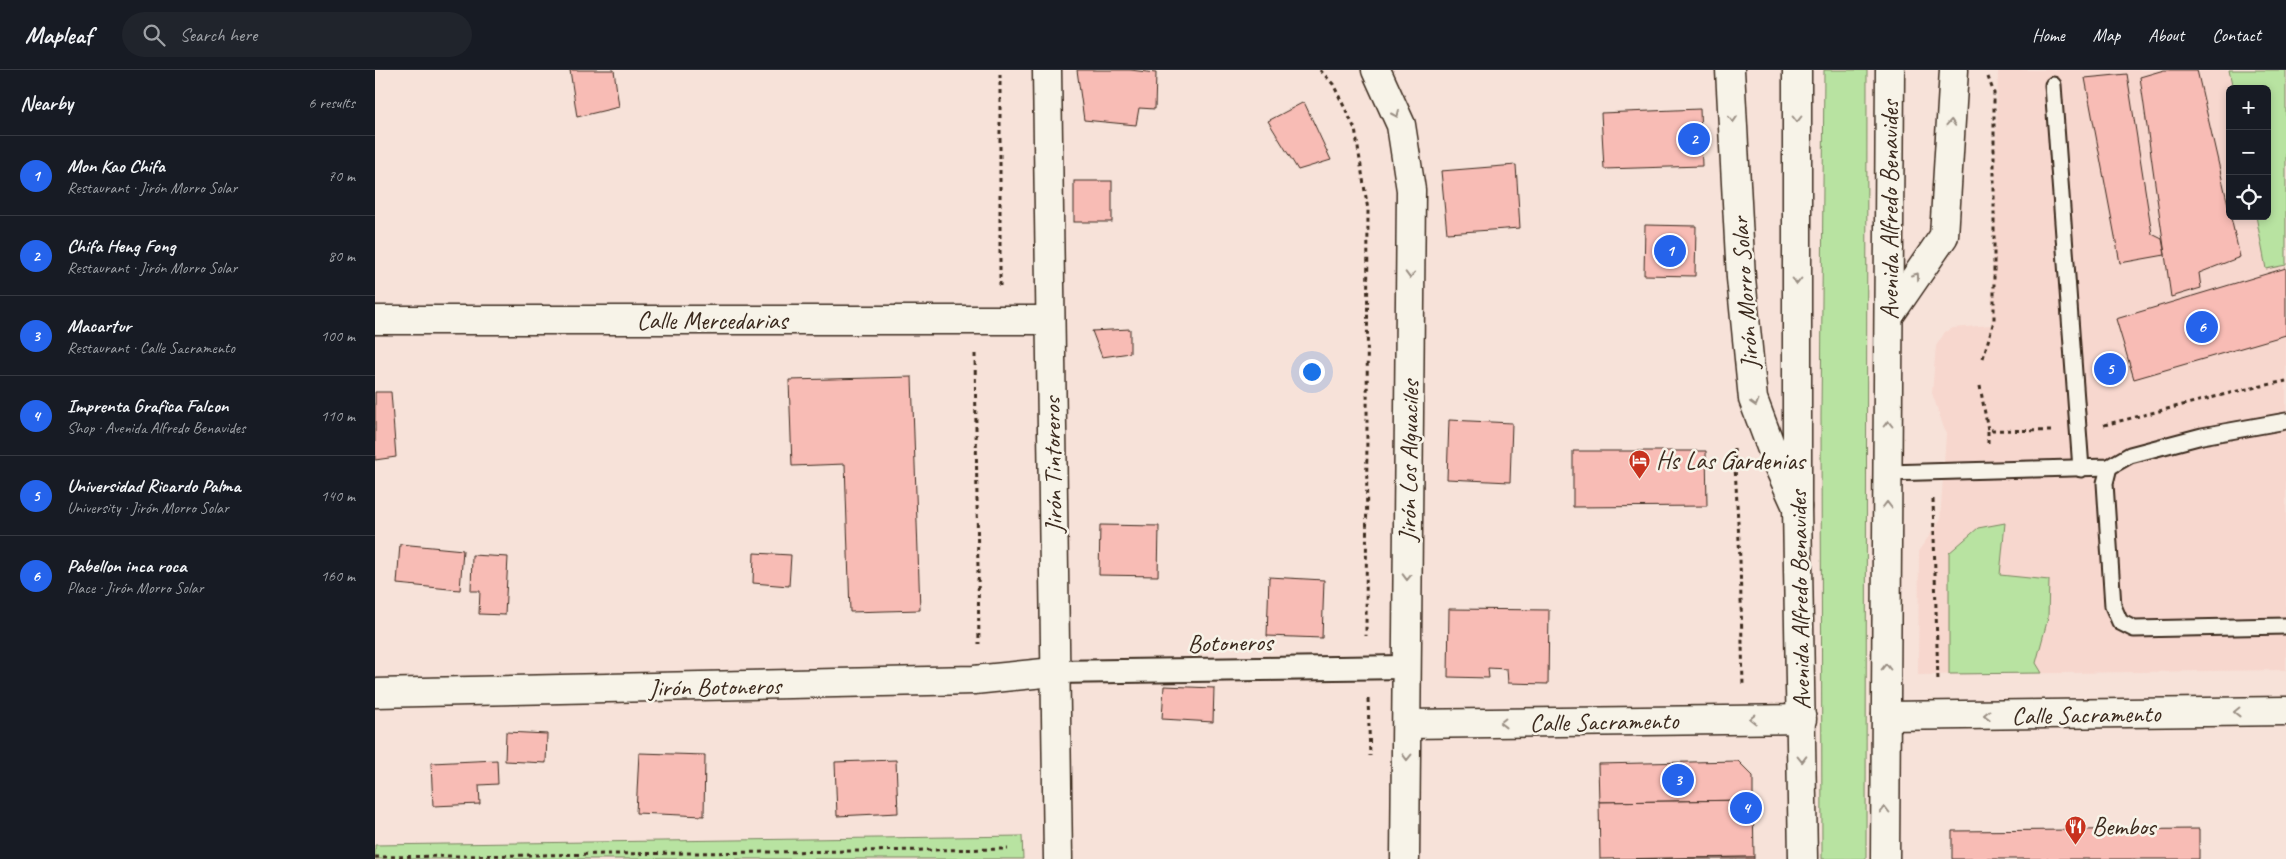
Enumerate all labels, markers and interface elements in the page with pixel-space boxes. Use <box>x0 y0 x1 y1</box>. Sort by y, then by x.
search box <box>122 12 472 57</box>
text: Mapleaf <box>25 20 92 50</box>
icon: search <box>140 21 168 49</box>
text: Search here <box>180 23 257 47</box>
text: Home <box>2032 24 2065 46</box>
text: Map <box>2093 24 2120 46</box>
text: About <box>2148 24 2184 46</box>
text: Contact <box>2212 24 2261 46</box>
map controls <box>2226 85 2271 220</box>
button: + <box>2226 85 2271 130</box>
text: Nearby <box>20 90 73 116</box>
text: 6 results <box>308 93 355 113</box>
street label: Avenida Alfredo Benavides <box>1874 98 1906 320</box>
one-way arrow <box>1389 109 1400 118</box>
one-way arrow <box>1727 115 1738 123</box>
one-way arrow <box>1792 115 1802 123</box>
one-way arrow <box>1945 118 1956 126</box>
pin: 2 <box>1678 120 1710 158</box>
button: − <box>2226 130 2271 175</box>
text: Mon Kao Chifa <box>67 154 165 178</box>
text: 1 <box>32 166 40 186</box>
text: 70 m <box>328 166 355 186</box>
button: locate <box>2226 175 2271 220</box>
text: Restaurant · Jirón Morro Solar <box>67 178 237 198</box>
street label: Jirón Morro Solar <box>1724 214 1766 371</box>
pin: 1 <box>1654 232 1686 270</box>
text: Chifa Heng Fong <box>67 234 175 258</box>
text: 2 <box>32 246 40 266</box>
text: 80 m <box>328 246 355 266</box>
text: Restaurant · Jirón Morro Solar <box>67 258 237 278</box>
one-way arrow <box>1405 272 1415 279</box>
one-way arrow <box>1910 273 1919 282</box>
one-way arrow <box>1792 278 1802 285</box>
street label: Calle Mercedarias <box>637 305 790 337</box>
pin: 6 <box>2186 308 2218 346</box>
text: Macartur <box>67 314 131 338</box>
text: 3 <box>32 326 40 346</box>
text: 100 m <box>321 326 355 346</box>
text: Restaurant · Calle Sacramento <box>67 338 235 358</box>
pin: 5 <box>2094 350 2126 388</box>
your location <box>1299 359 1325 385</box>
street label: Jirón Los Alguaciles <box>1392 378 1426 543</box>
text: Imprenta Grafica Falcon <box>67 394 229 418</box>
street label: Jirón Tintoreros <box>1036 394 1070 534</box>
one-way arrow <box>1749 398 1759 406</box>
text: 4 <box>32 406 40 426</box>
text: 110 m <box>321 406 355 426</box>
text: Shop · Avenida Alfredo Benavides <box>67 418 245 438</box>
one-way arrow <box>1883 420 1893 428</box>
place label: Hs Las Gardenias <box>1656 445 1807 477</box>
hotel icon: Hs Las Gardenias <box>1628 448 1652 479</box>
text: Universidad Ricardo Palma <box>67 474 240 498</box>
text: 5 <box>33 486 39 506</box>
text: 140 m <box>321 486 355 506</box>
street label: Avenida Alfredo Benavides <box>1782 488 1818 710</box>
text: University · Jirón Morro Solar <box>67 498 229 518</box>
one-way arrow <box>1882 501 1892 508</box>
text: Pabellon inca roca <box>67 554 186 578</box>
text: 6 <box>32 566 40 586</box>
text: 160 m <box>321 566 355 586</box>
one-way arrow <box>1402 574 1412 582</box>
text: Place · Jirón Morro Solar <box>67 578 203 598</box>
street label: Botoneros <box>1187 626 1275 660</box>
one-way arrow <box>1881 663 1891 671</box>
street label: Jirón Botoneros <box>648 670 784 704</box>
street label: Calle Sacramento <box>2011 698 2162 732</box>
street label: Calle Sacramento <box>1529 705 1680 739</box>
one-way arrow <box>2233 707 2241 717</box>
one-way arrow <box>1983 710 1991 721</box>
one-way arrow <box>1749 714 1757 725</box>
one-way arrow <box>1499 718 1506 728</box>
one-way arrow <box>1401 754 1412 762</box>
one-way arrow <box>1797 755 1807 763</box>
pin: 3 <box>1662 761 1694 799</box>
pin: 4 <box>1730 789 1762 827</box>
one-way arrow <box>1880 806 1890 814</box>
place label: Bembos <box>2092 811 2158 843</box>
restaurant icon: Bembos <box>2064 814 2088 845</box>

